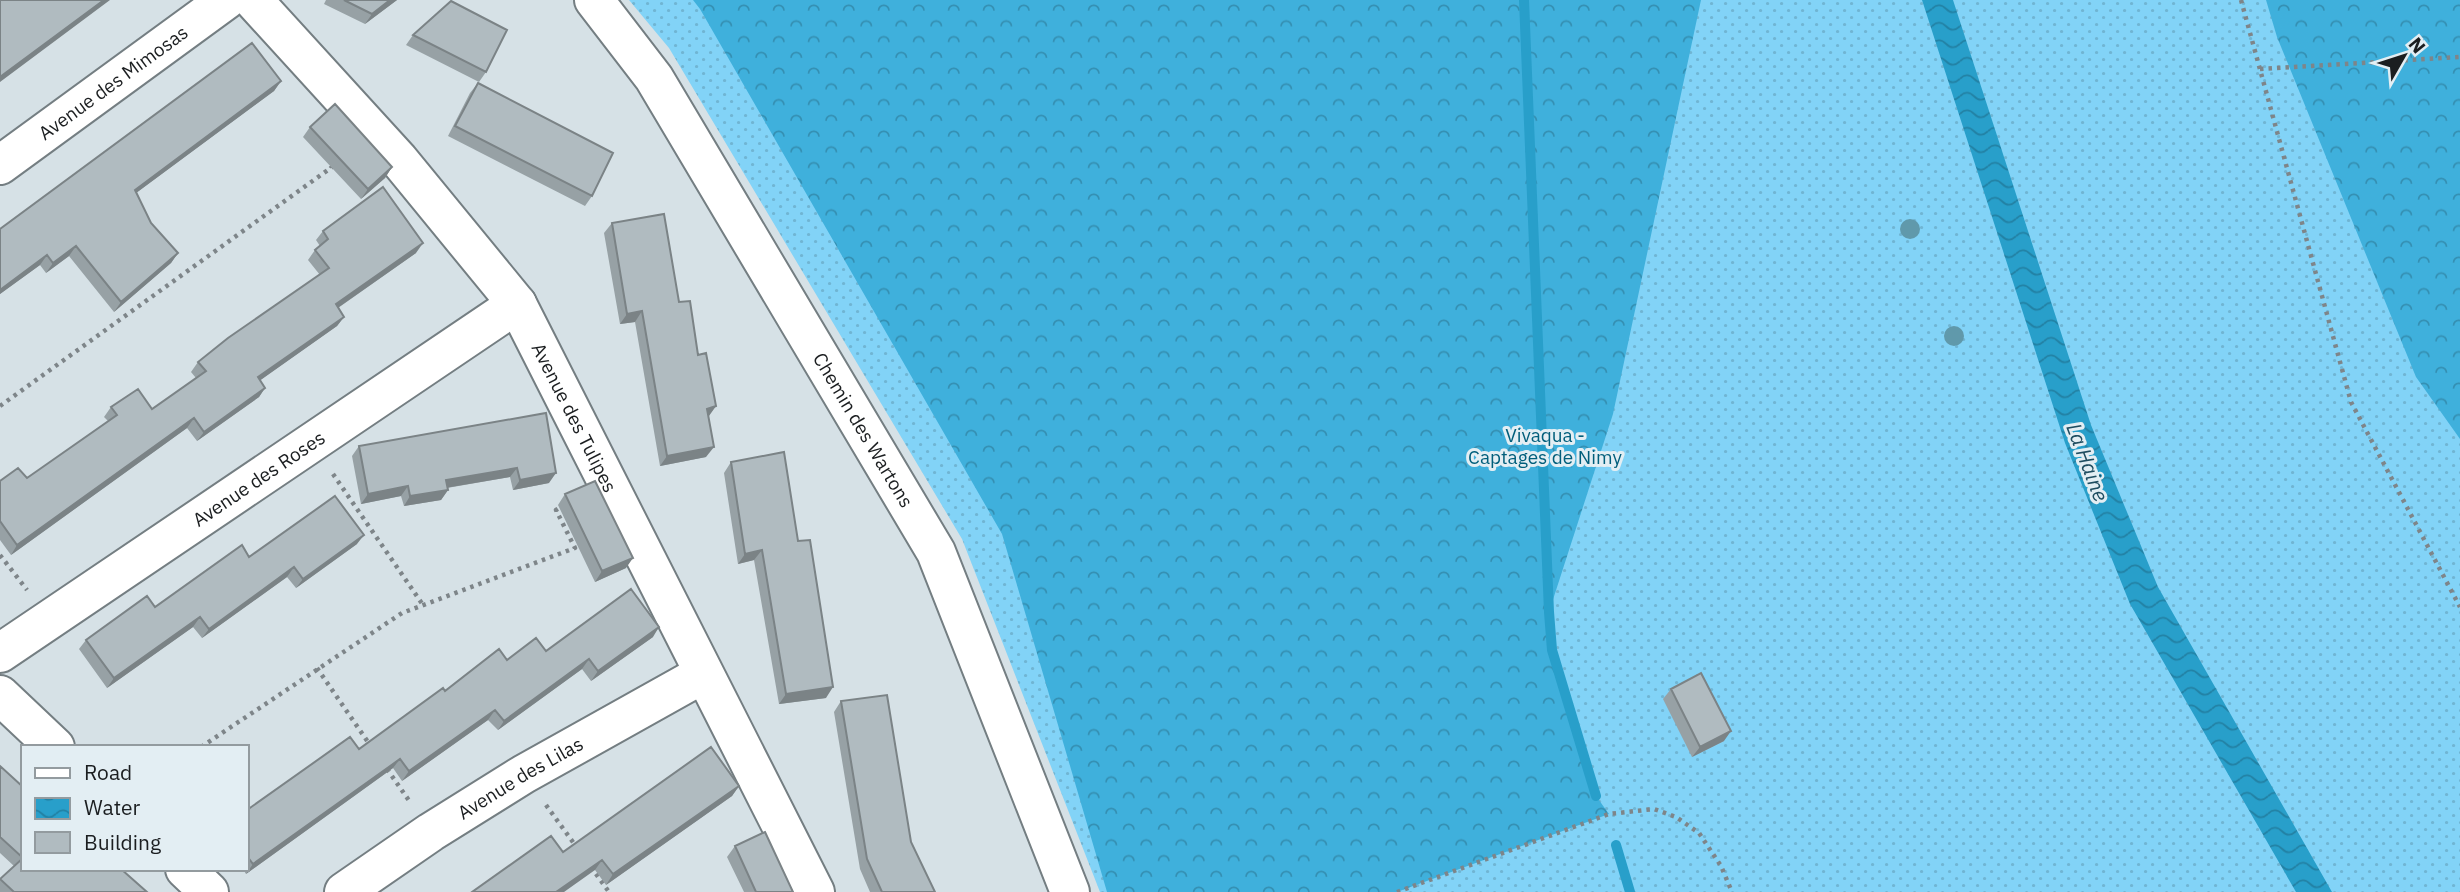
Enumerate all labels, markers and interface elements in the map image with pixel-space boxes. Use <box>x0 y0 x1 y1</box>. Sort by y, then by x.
street label: Avenue des Mimosas <box>34 20 193 145</box>
north arrow <box>2369 21 2439 91</box>
text: N <box>2404 32 2431 58</box>
street label: Avenue des Tulipes <box>527 339 622 496</box>
street label: Chemin des Wartons <box>808 348 919 512</box>
water label: La Haine <box>2060 419 2116 505</box>
park label: Vivaqua - Captages de Nimy <box>1468 423 1622 469</box>
street label: Avenue des Roses <box>188 425 329 532</box>
street label: Avenue des Lilas <box>453 731 587 825</box>
legend <box>21 745 248 871</box>
text: Road <box>84 758 132 786</box>
text: Water <box>84 793 141 821</box>
text: Building <box>84 828 161 856</box>

